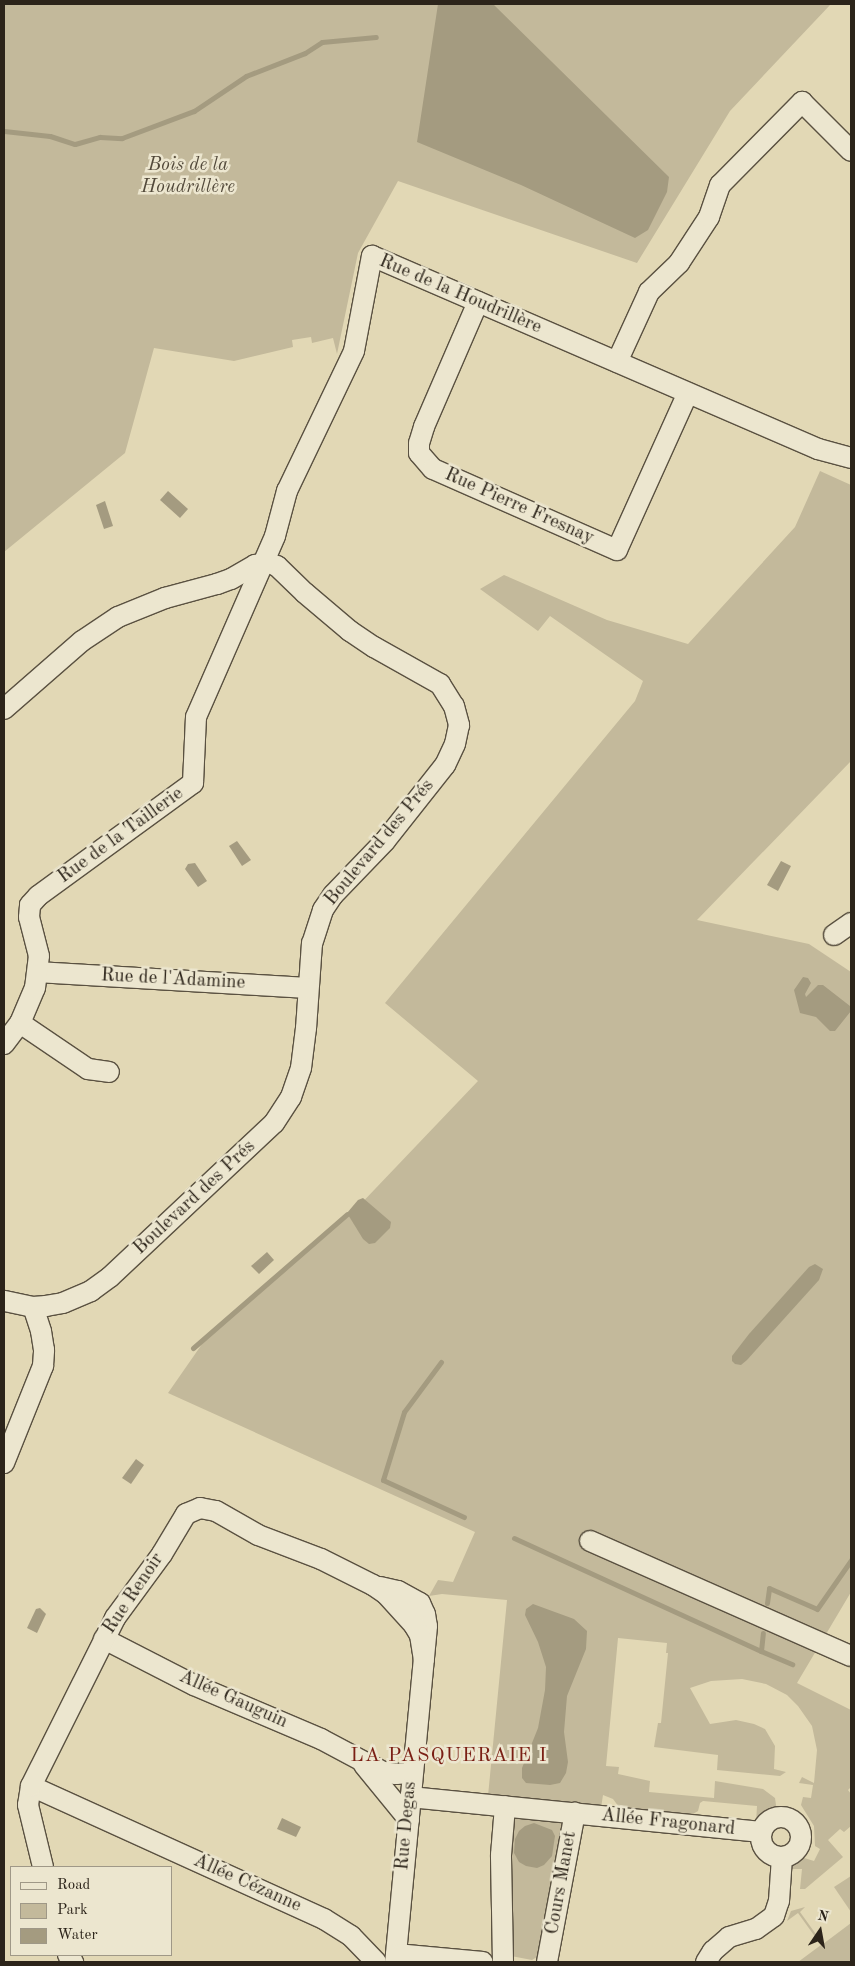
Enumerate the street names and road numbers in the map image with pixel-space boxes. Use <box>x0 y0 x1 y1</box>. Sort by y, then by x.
street label: Rue de la Houdrillère <box>375 250 545 340</box>
street label: Rue Pierre Fresnay <box>441 464 597 550</box>
street label: Boulevard des Prés <box>320 775 440 911</box>
street label: Rue de la Taillerie <box>54 783 188 889</box>
street label: Rue de l'Adamine <box>100 965 246 995</box>
street label: Boulevard des Prés <box>129 1136 261 1260</box>
street label: Rue Renoir <box>99 1549 169 1639</box>
street label: Allée Gauguin <box>175 1666 291 1734</box>
street label: Rue Degas <box>392 1781 422 1871</box>
street label: Allée Fragonard <box>600 1805 736 1841</box>
street label: Cours Manet <box>542 1830 582 1936</box>
street label: Allée Cézanne <box>189 1850 305 1918</box>

